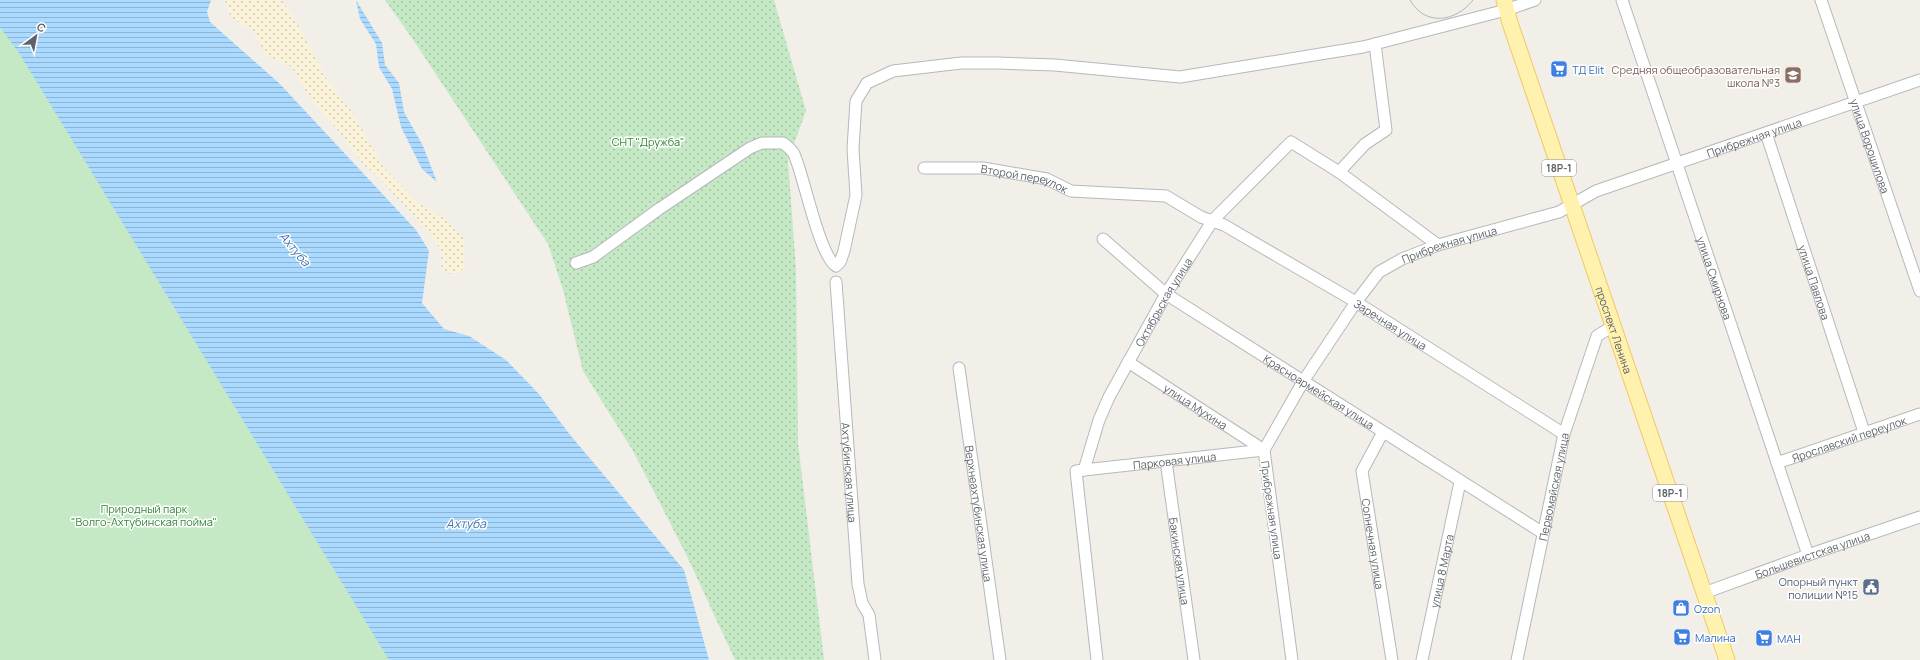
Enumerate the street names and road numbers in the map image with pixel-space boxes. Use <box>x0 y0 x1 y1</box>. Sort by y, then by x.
street label: улица Ворошилова <box>1848 96 1894 195</box>
street label: Прибрежная улица <box>1705 114 1803 160</box>
street label: Второй переулок <box>980 160 1071 196</box>
road number: 18Р-1 <box>1542 160 1576 176</box>
street label: Прибрежная улица <box>1399 222 1498 266</box>
street label: улица Смирнова <box>1694 234 1736 321</box>
street label: улица Павлова <box>1796 243 1834 322</box>
street label: Октябрьская улица <box>1131 254 1195 349</box>
street label: проспект Ленина <box>1593 284 1636 375</box>
street label: Заречная улица <box>1351 295 1430 353</box>
street label: Красноармейская улица <box>1261 350 1377 432</box>
street label: улица Мухина <box>1161 380 1231 432</box>
street label: Ярославский переулок <box>1790 412 1909 465</box>
street label: Ахтубинская улица <box>839 422 861 523</box>
street label: Первомайская улица <box>1534 431 1572 542</box>
street label: Верхнеахтубинская улица <box>962 444 996 583</box>
street label: Парковая улица <box>1132 448 1217 472</box>
street label: Прибрежная улица <box>1258 460 1286 560</box>
road number: 18Р-1 <box>1653 485 1687 501</box>
street label: Солнечная улица <box>1359 497 1388 590</box>
street label: Бакинская улица <box>1167 516 1194 606</box>
street label: Большевистская улица <box>1753 527 1872 581</box>
street label: улица 8 Марта <box>1426 533 1456 609</box>

